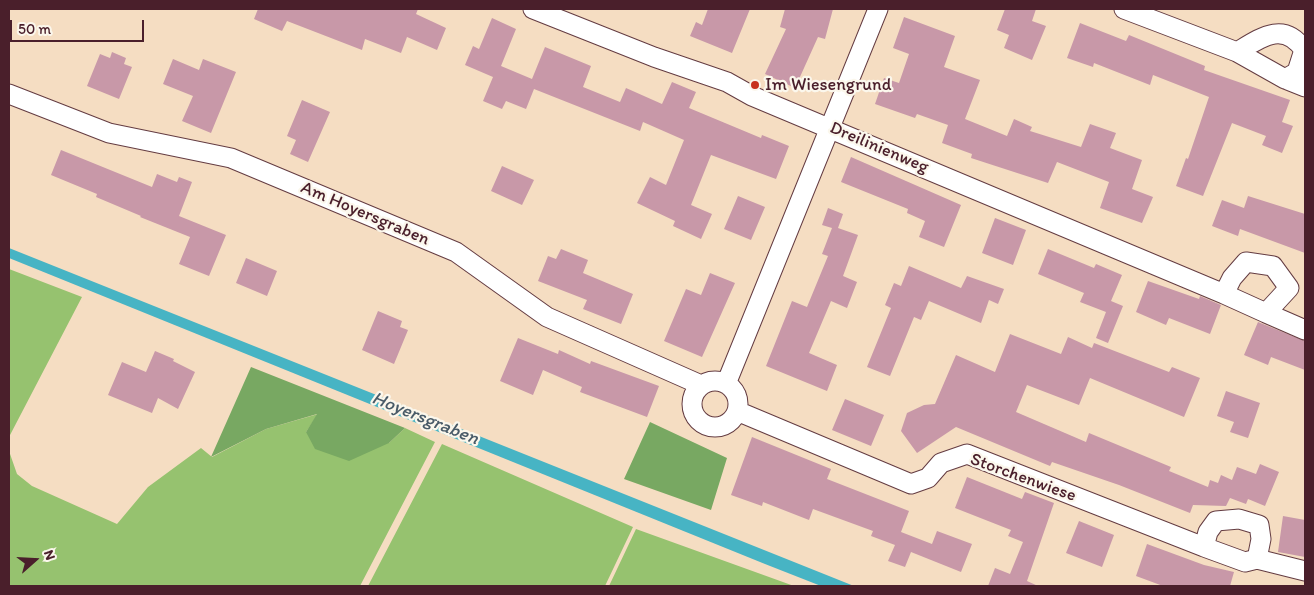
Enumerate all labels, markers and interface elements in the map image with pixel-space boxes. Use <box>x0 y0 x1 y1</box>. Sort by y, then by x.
scale bar <box>12 10 146 42</box>
text: 50 m <box>18 20 51 38</box>
place label: Im Wiesengrund <box>765 74 891 96</box>
marker: Im Wiesengrund <box>749 79 761 91</box>
street label: Dreilinienweg <box>826 117 932 179</box>
street label: Am Hoyersgraben <box>297 177 433 251</box>
water label: Hoyersgraben <box>368 387 482 451</box>
street label: Storchenwiese <box>967 449 1079 507</box>
north arrow <box>10 535 60 585</box>
text: N <box>40 548 59 562</box>

